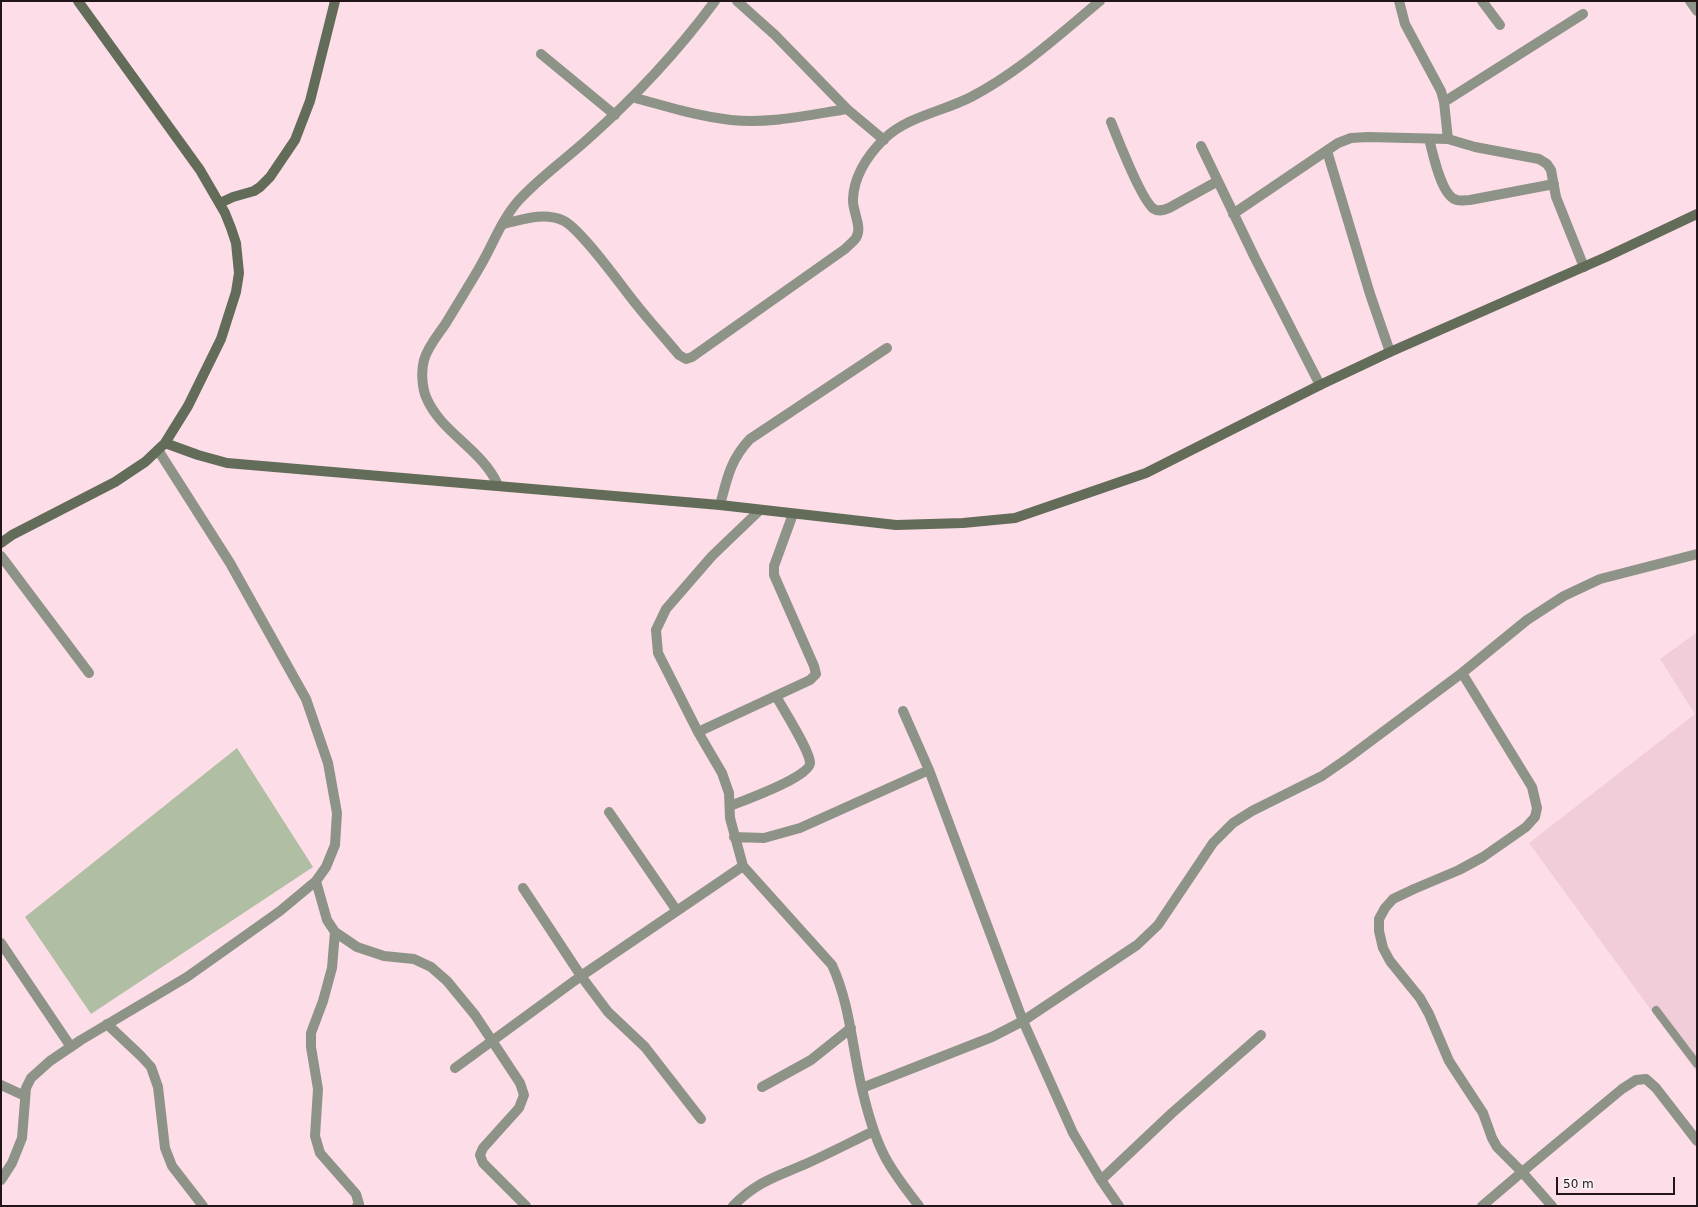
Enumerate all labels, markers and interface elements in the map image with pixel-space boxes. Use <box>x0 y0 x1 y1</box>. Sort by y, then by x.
scale bar <box>1558 1169 1677 1195</box>
text: 50 m <box>1563 1177 1594 1191</box>

